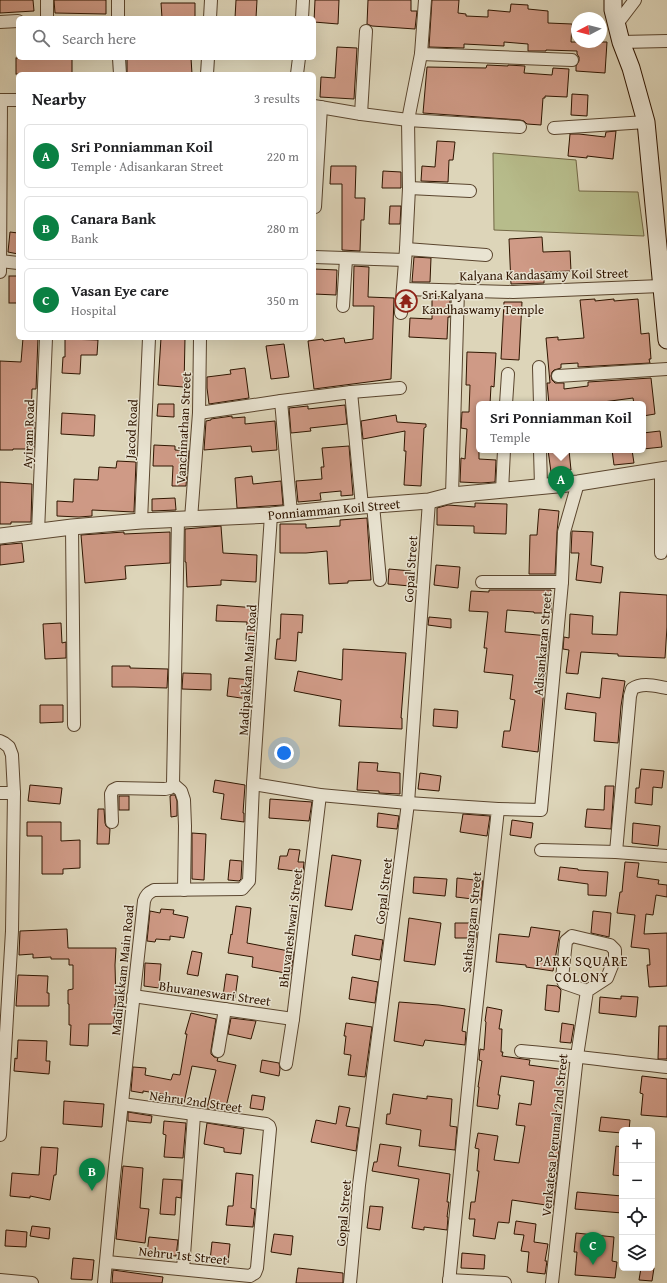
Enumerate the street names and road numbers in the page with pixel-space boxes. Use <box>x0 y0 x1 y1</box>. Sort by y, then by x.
street label: Kalyana Kandasamy Koil Street <box>459 264 629 285</box>
street label: Vanchinathan Street <box>171 371 196 485</box>
street label: Ayiram Road <box>18 399 39 469</box>
street label: Jacod Road <box>120 399 143 461</box>
street label: Ponniamman Koil Street <box>267 494 401 525</box>
street label: Gopal Street <box>399 535 422 603</box>
street label: Adisankaran Street <box>528 591 557 697</box>
street label: Madipakkam Main Road <box>233 604 262 736</box>
street label: Gopal Street <box>370 856 397 925</box>
street label: Bhuvaneshwari Street <box>274 867 307 989</box>
street label: Sathsangam Street <box>457 870 486 974</box>
street label: Madipakkam Main Road <box>106 904 139 1036</box>
street label: Bhuvaneswari Street <box>158 976 272 1011</box>
street label: Venkatesa Perumal 2nd Street <box>536 1052 573 1217</box>
street label: Nehru 2nd Street <box>148 1086 244 1117</box>
street label: Gopal Street <box>331 1179 356 1247</box>
street label: Nehru 1st Street <box>138 1241 229 1270</box>

